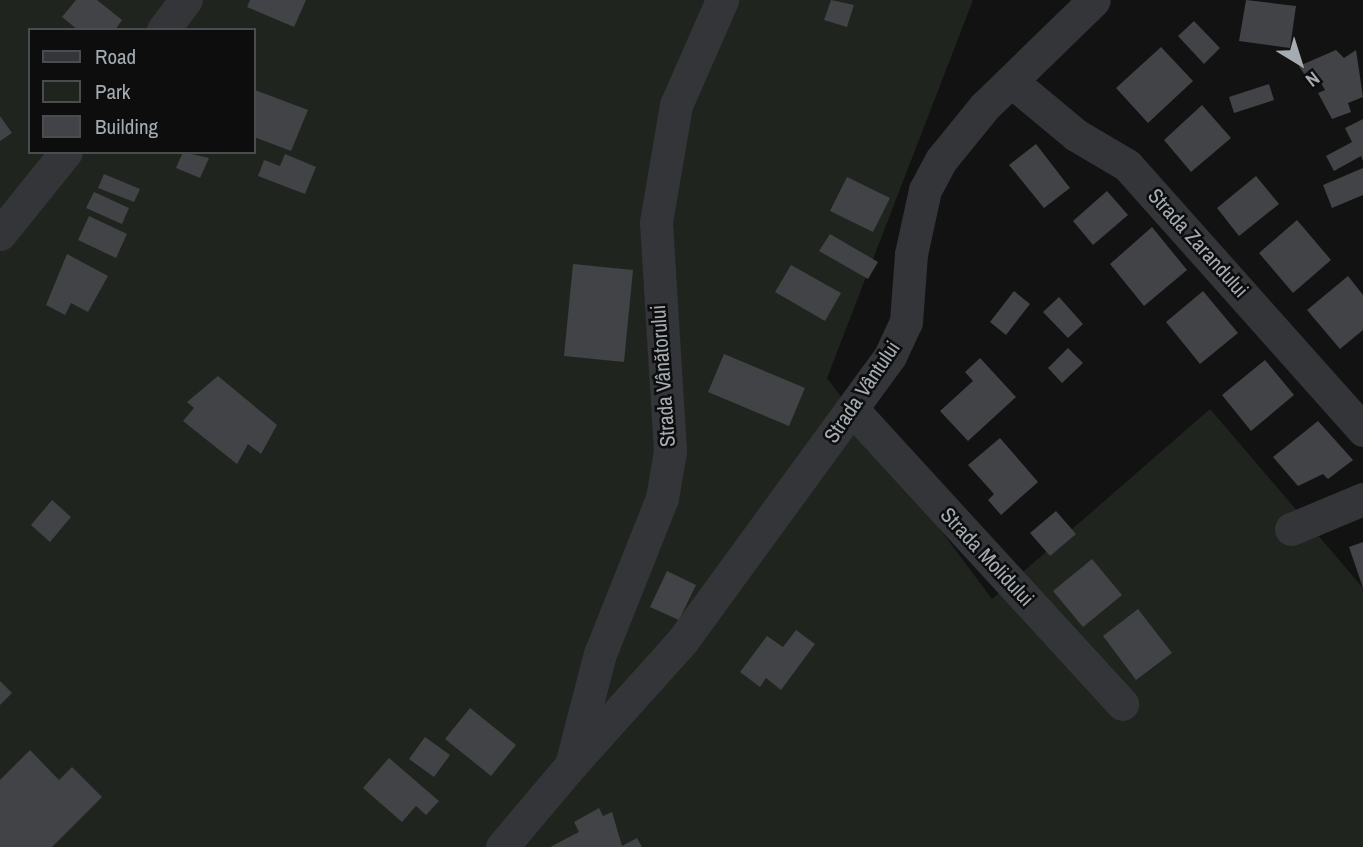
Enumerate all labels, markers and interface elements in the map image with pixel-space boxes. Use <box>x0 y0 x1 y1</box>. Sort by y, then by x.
legend <box>28 28 256 154</box>
north arrow <box>1265 28 1335 98</box>
text: Road <box>95 42 136 71</box>
text: N <box>1300 66 1325 93</box>
text: Park <box>95 77 130 106</box>
text: Building <box>95 112 158 141</box>
street label: Strada Zarandului <box>1143 183 1253 303</box>
street label: Strada Vânătorului <box>645 304 681 448</box>
street label: Strada Vântului <box>819 336 905 448</box>
street label: Strada Molidului <box>935 503 1039 611</box>

